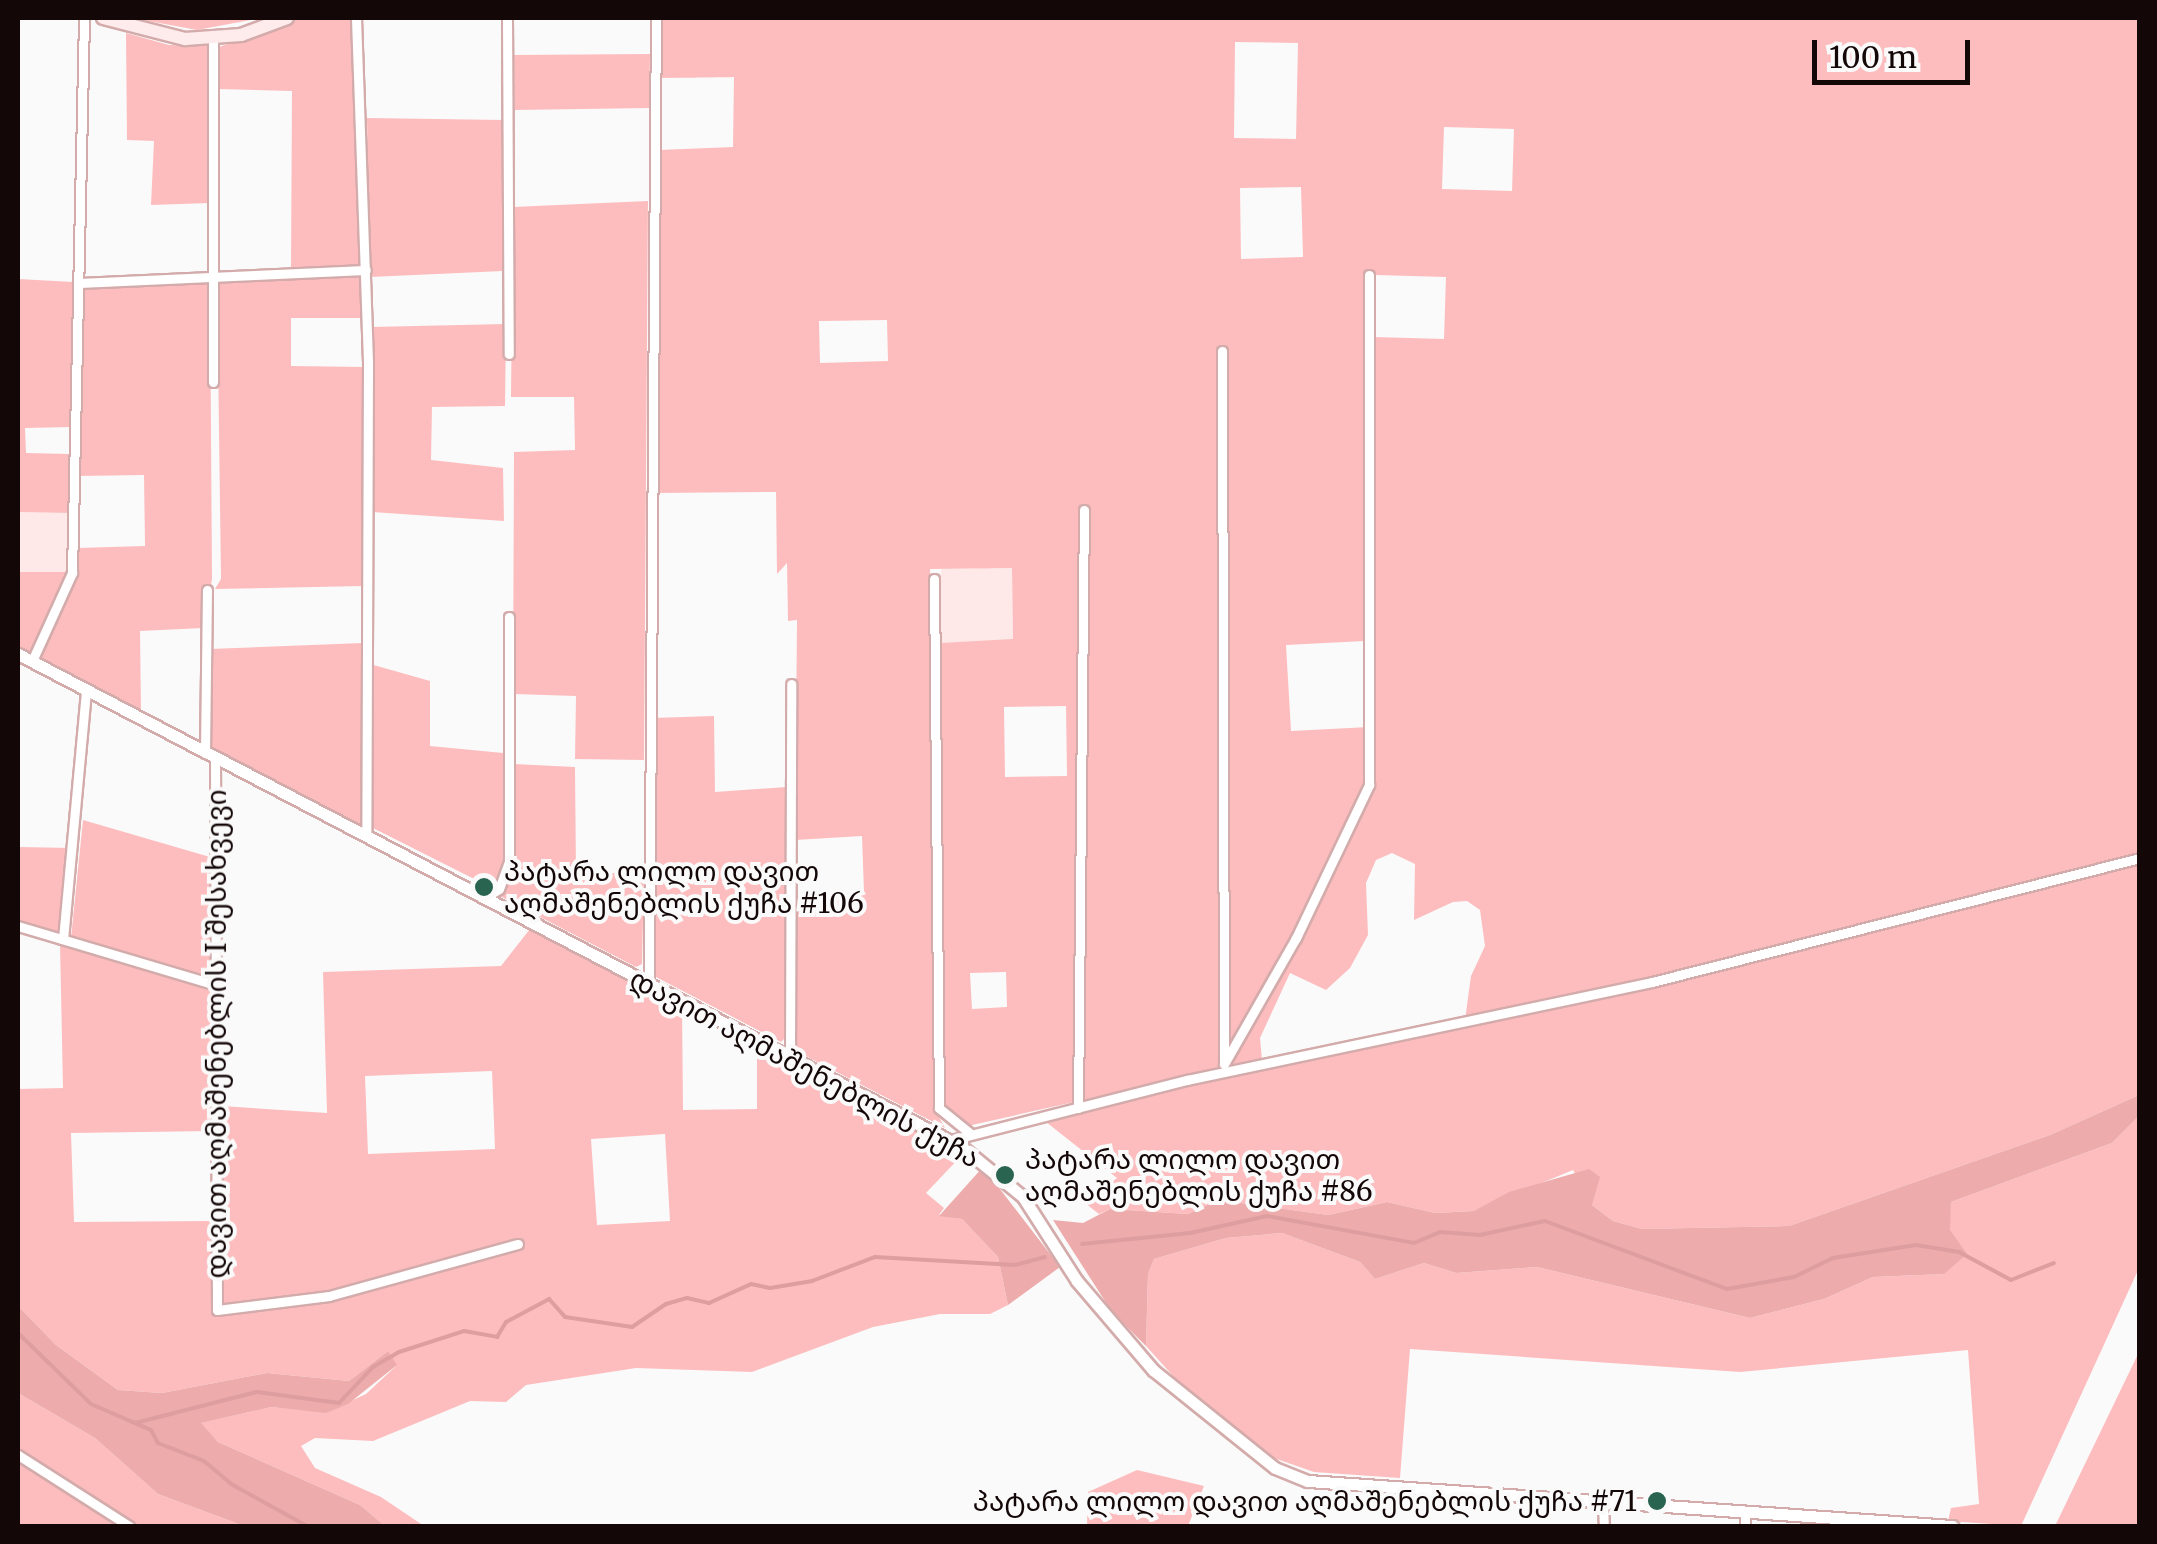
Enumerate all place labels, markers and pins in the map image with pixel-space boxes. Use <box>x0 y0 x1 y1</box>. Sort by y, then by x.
place label: პატარა ლილო დავით აღმაშენებლის ქუჩა #106 <box>504 854 864 920</box>
marker: პატარა ლილო დავით აღმაშენებლის ქუჩა #106 <box>473 876 495 898</box>
place label: პატარა ლილო დავით აღმაშენებლის ქუჩა #86 <box>1025 1142 1373 1208</box>
marker: პატარა ლილო დავით აღმაშენებლის ქუჩა #86 <box>994 1164 1016 1186</box>
place label: პატარა ლილო დავით აღმაშენებლის ქუჩა #71 <box>973 1484 1637 1518</box>
marker: პატარა ლილო დავით აღმაშენებლის ქუჩა #71 <box>1646 1490 1668 1512</box>

